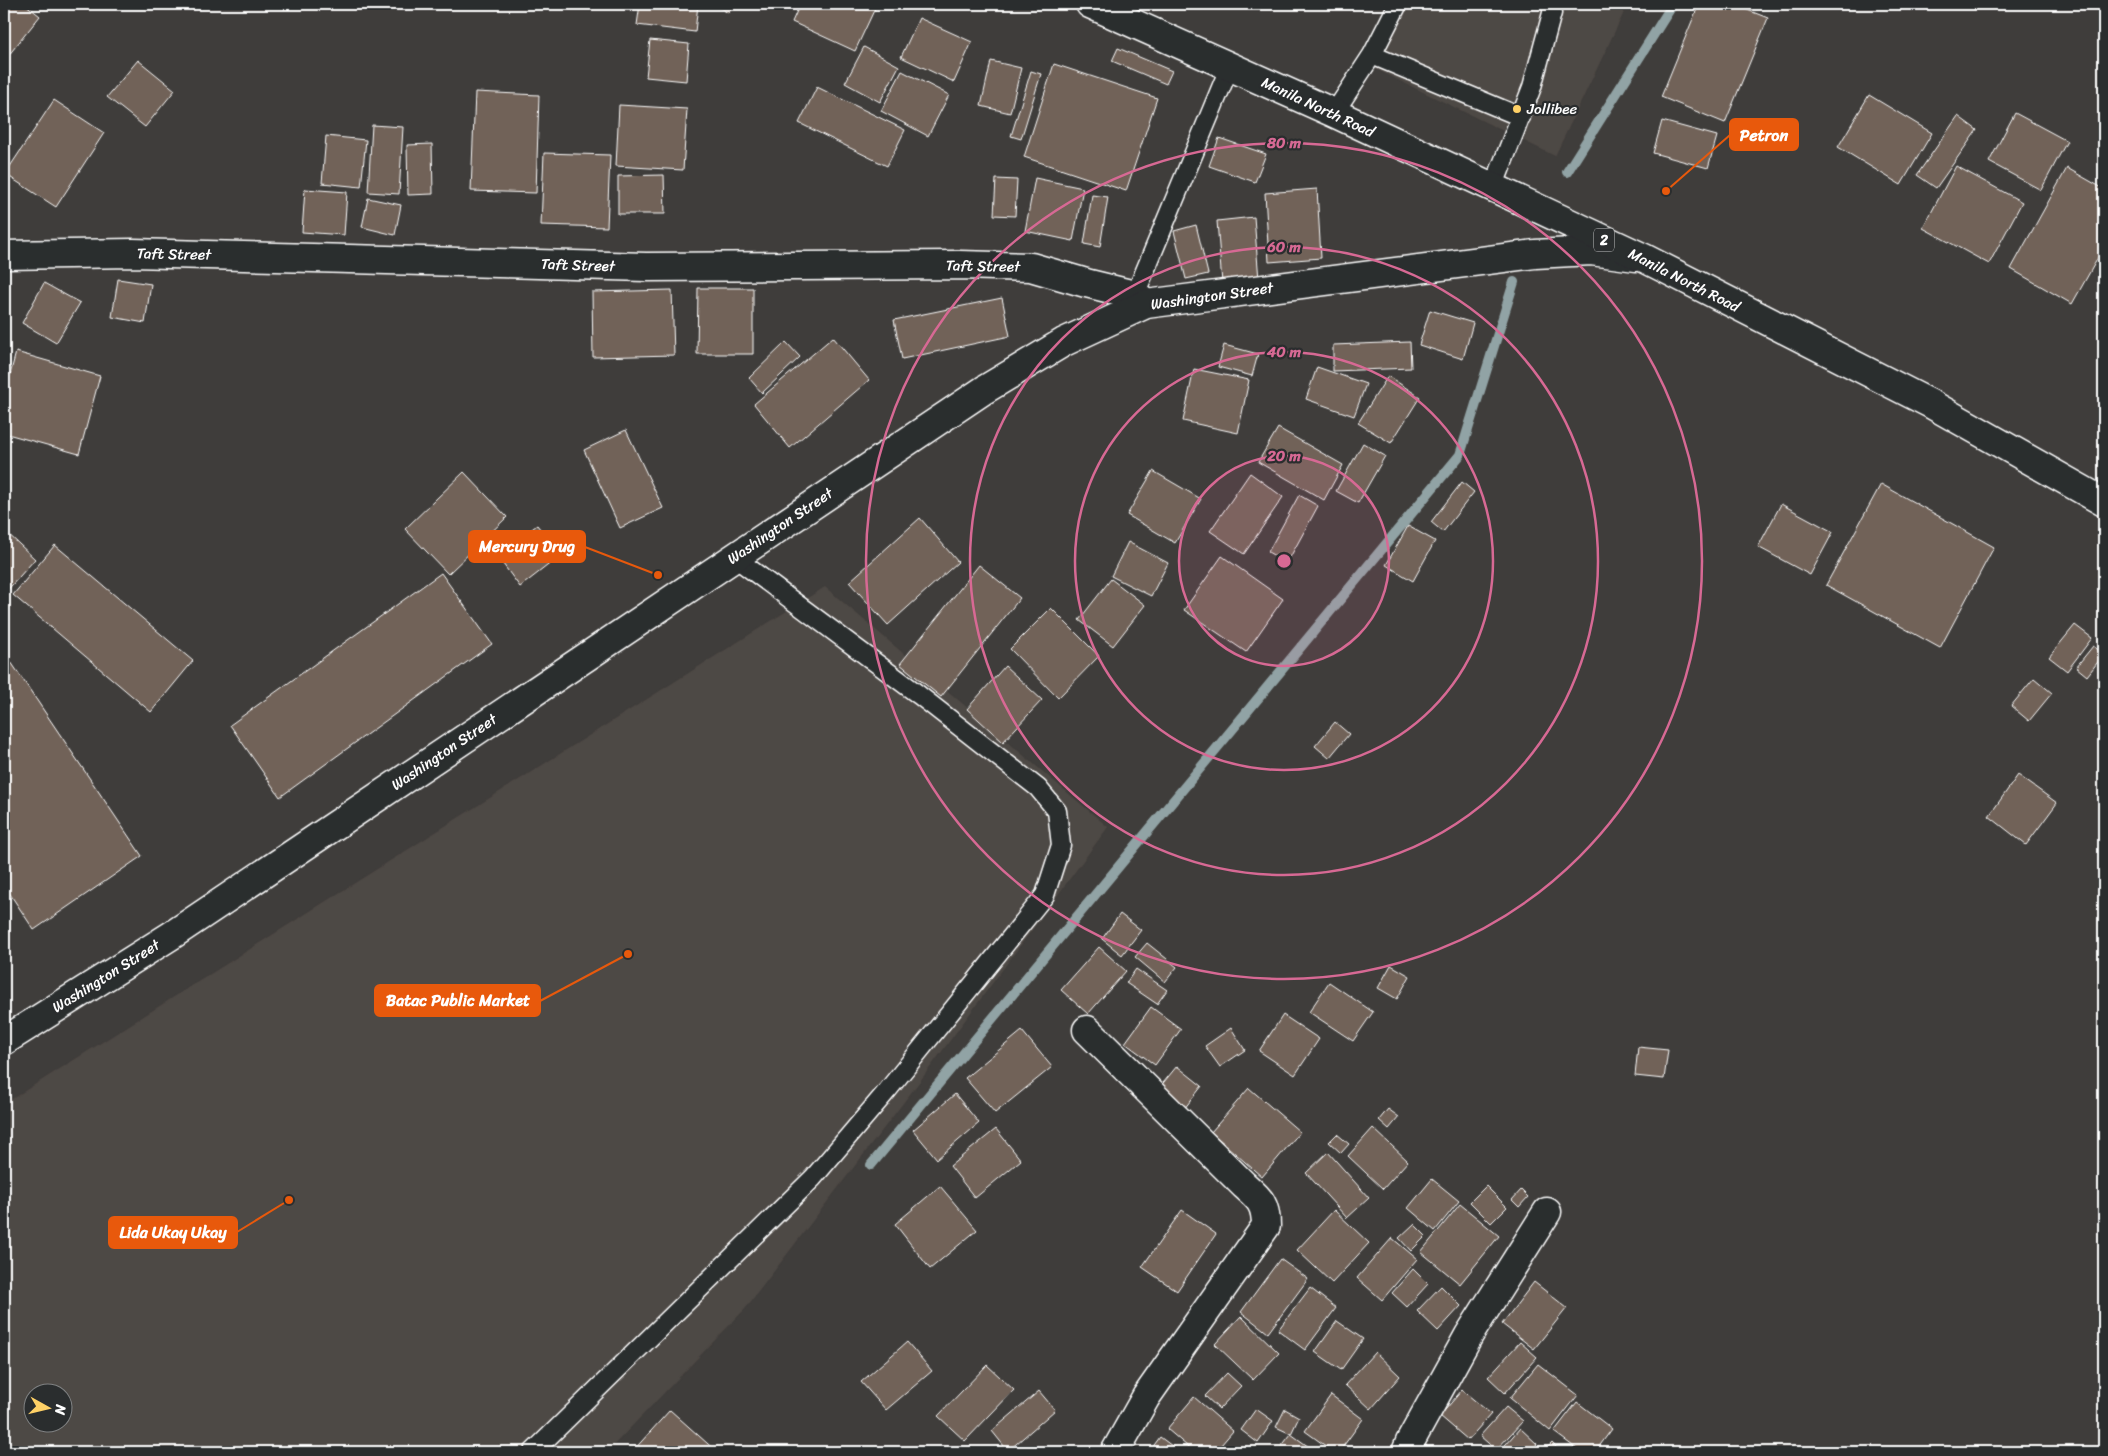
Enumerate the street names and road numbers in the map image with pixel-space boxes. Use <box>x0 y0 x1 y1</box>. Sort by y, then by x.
street label: Manila North Road <box>1257 69 1380 145</box>
road number: 2 <box>1594 228 1614 252</box>
street label: Taft Street <box>137 240 212 268</box>
street label: Manila North Road <box>1624 241 1745 320</box>
street label: Taft Street <box>540 251 616 279</box>
street label: Taft Street <box>946 252 1021 280</box>
street label: Washington Street <box>1149 274 1276 317</box>
street label: Washington Street <box>722 480 839 571</box>
street label: Washington Street <box>386 706 503 797</box>
street label: Washington Street <box>47 932 166 1020</box>

